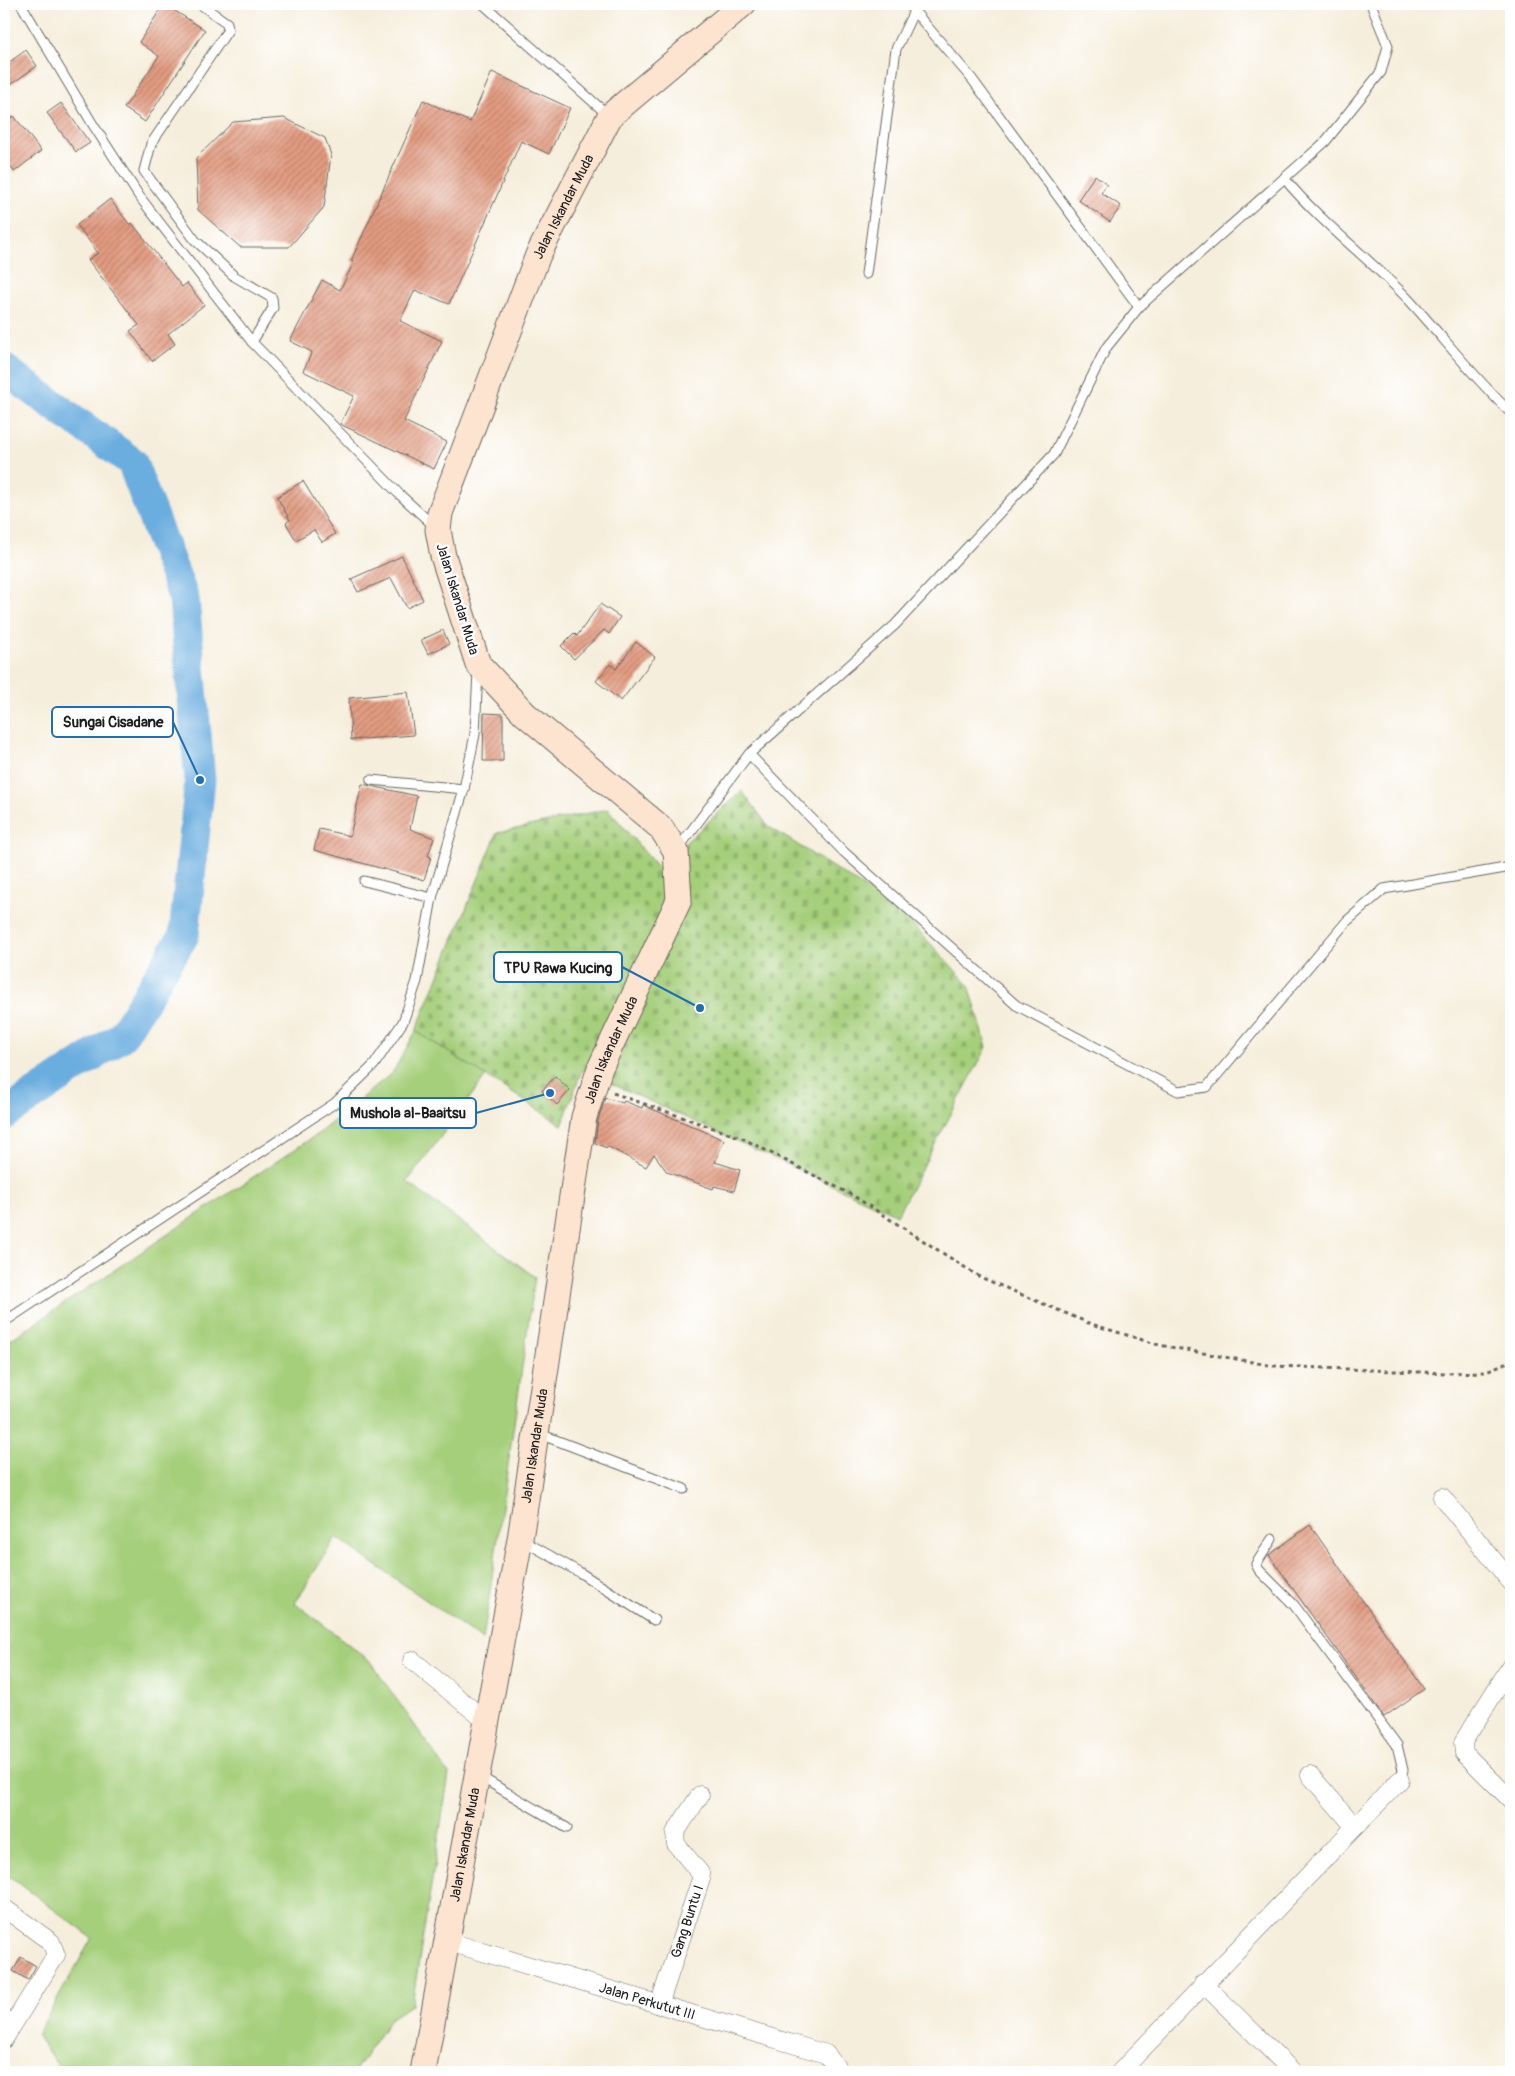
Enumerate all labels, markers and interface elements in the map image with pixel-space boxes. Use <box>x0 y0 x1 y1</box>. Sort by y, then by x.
street label: Jalan Iskandar Muda <box>529 152 598 261</box>
street label: Jalan Iskandar Muda <box>432 541 483 657</box>
callout: Sungai Cisadane <box>52 707 173 737</box>
text: Sungai Cisadane <box>63 713 164 732</box>
callout: TPU Rawa Kucing <box>494 952 622 982</box>
text: TPU Rawa Kucing <box>503 959 613 978</box>
street label: Jalan Iskandar Muda <box>581 993 642 1106</box>
callout: Mushola al-Baaitsu <box>340 1098 476 1128</box>
text: Mushola al-Baaitsu <box>350 1104 466 1123</box>
street label: Jalan Iskandar Muda <box>518 1387 552 1504</box>
street label: Jalan Iskandar Muda <box>446 1786 484 1903</box>
street label: Gang Buntu I <box>667 1883 707 1960</box>
street label: Jalan Perkutut III <box>597 1979 697 2024</box>

